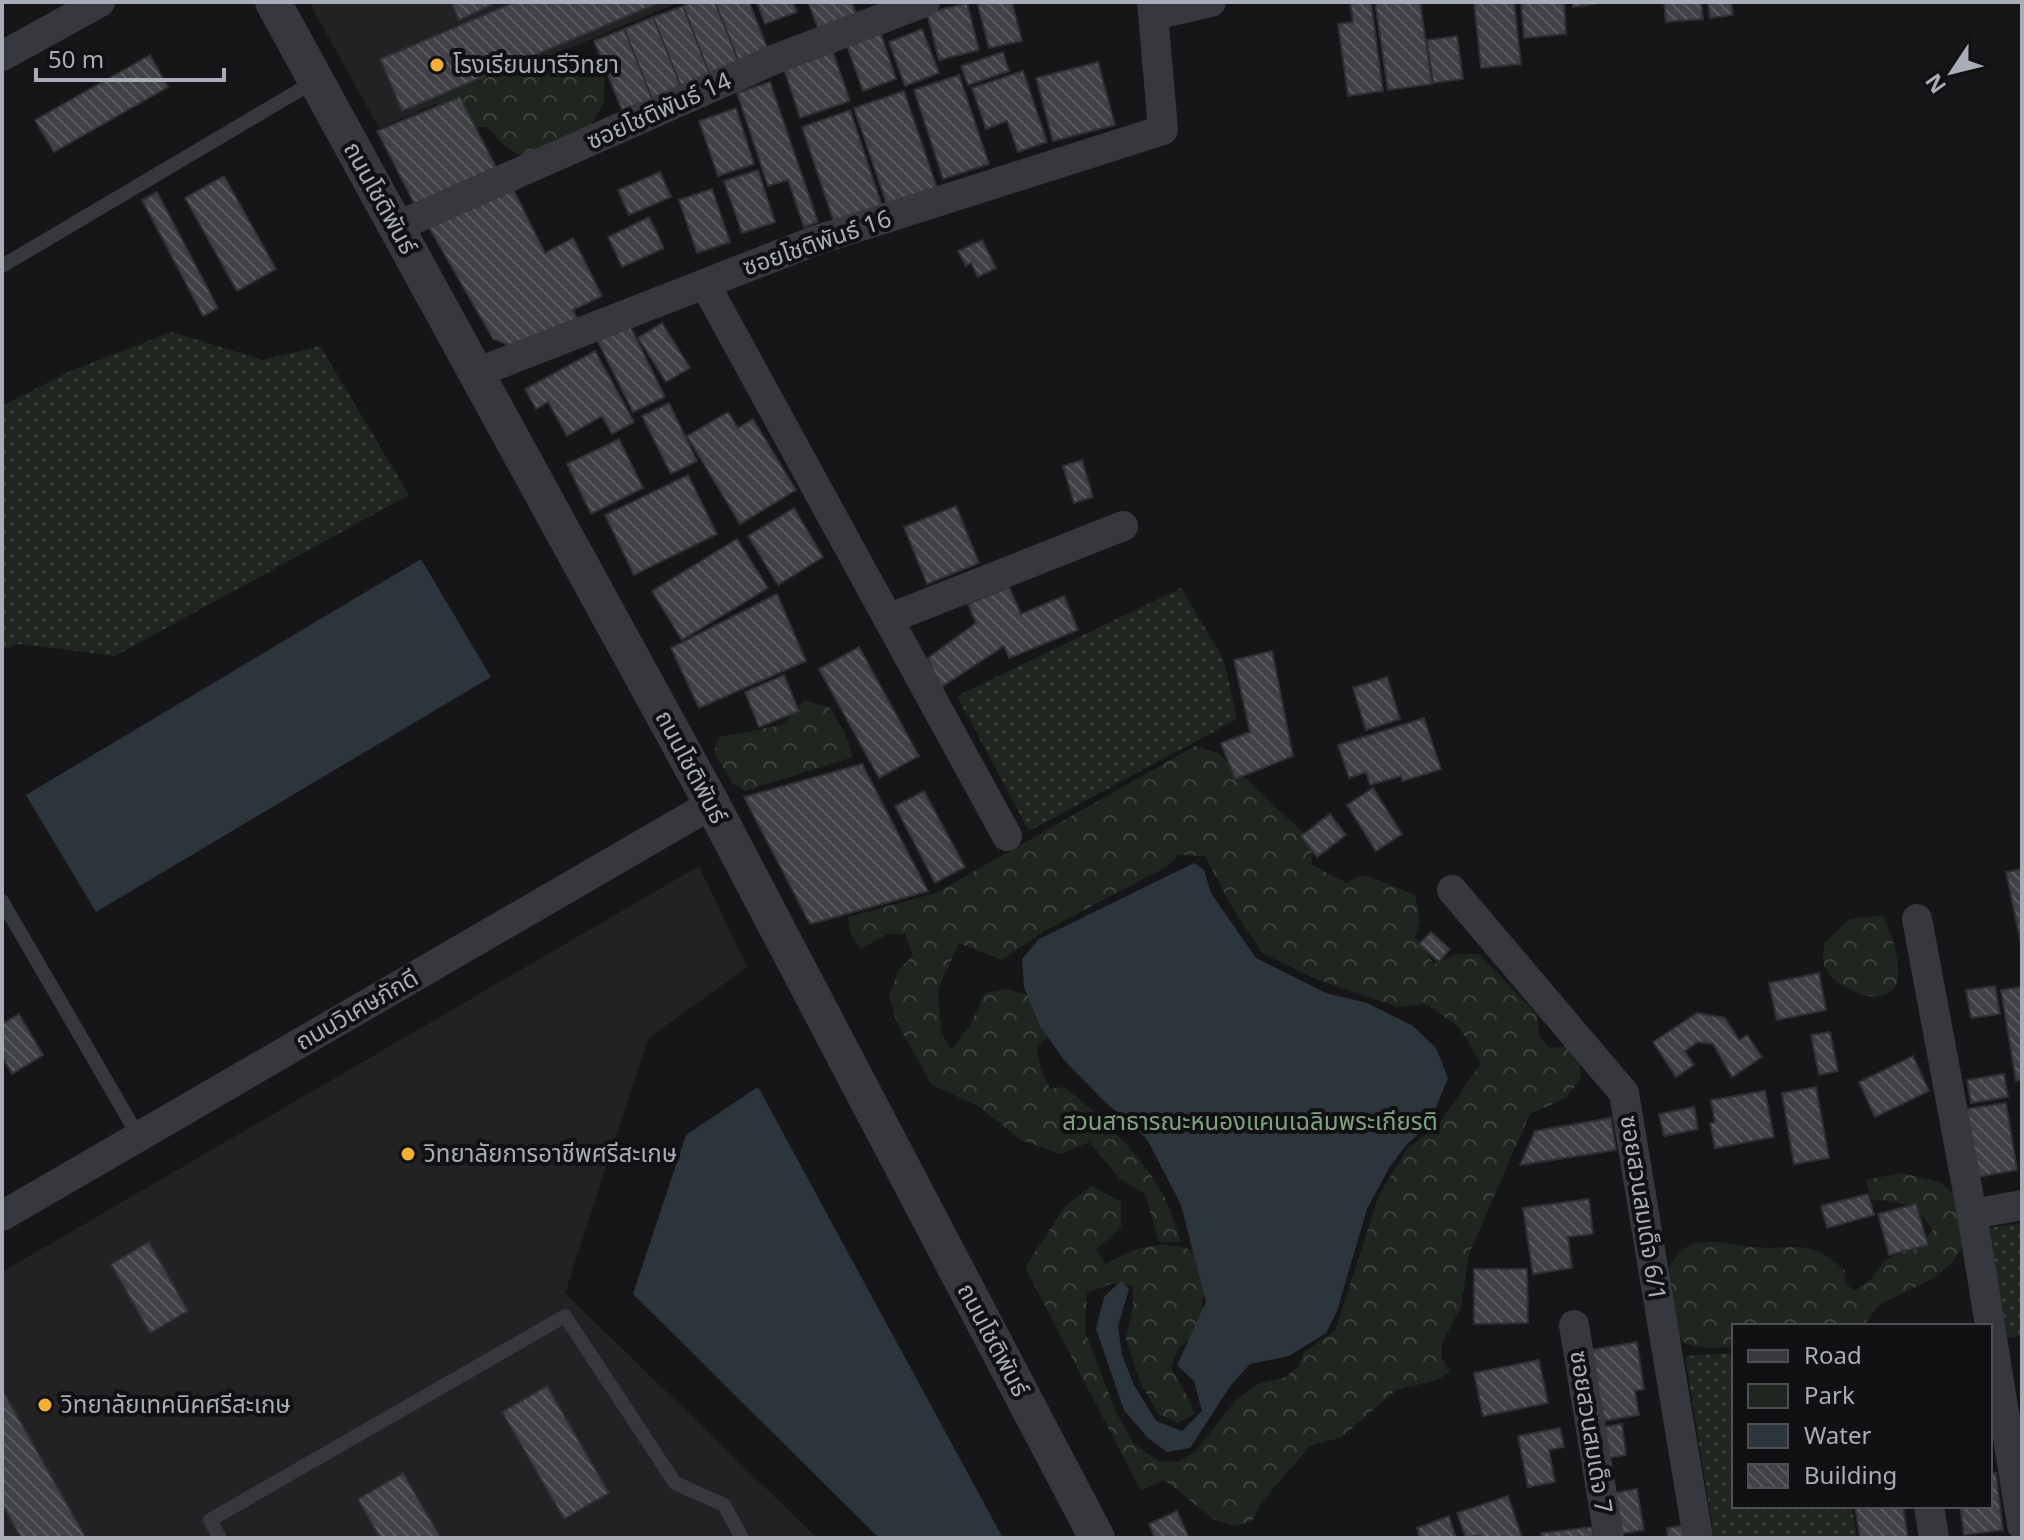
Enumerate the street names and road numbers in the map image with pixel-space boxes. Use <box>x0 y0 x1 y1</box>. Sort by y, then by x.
street label: ซอยโชติพันธ์ 14 <box>581 63 736 156</box>
street label: ถนนโชติพันธ์ <box>337 135 426 260</box>
street label: ซอยโชติพันธ์ 16 <box>738 201 895 282</box>
street label: ถนนโชติพันธ์ <box>649 704 736 829</box>
street label: ถนนวิเศษภักดี <box>289 960 424 1057</box>
street label: ซอยสวนสมเด็จ 6/1 <box>1614 1113 1675 1303</box>
street label: ถนนโชติพันธ์ <box>951 1277 1038 1402</box>
street label: ซอยสวนสมเด็จ 7 <box>1563 1348 1622 1516</box>

